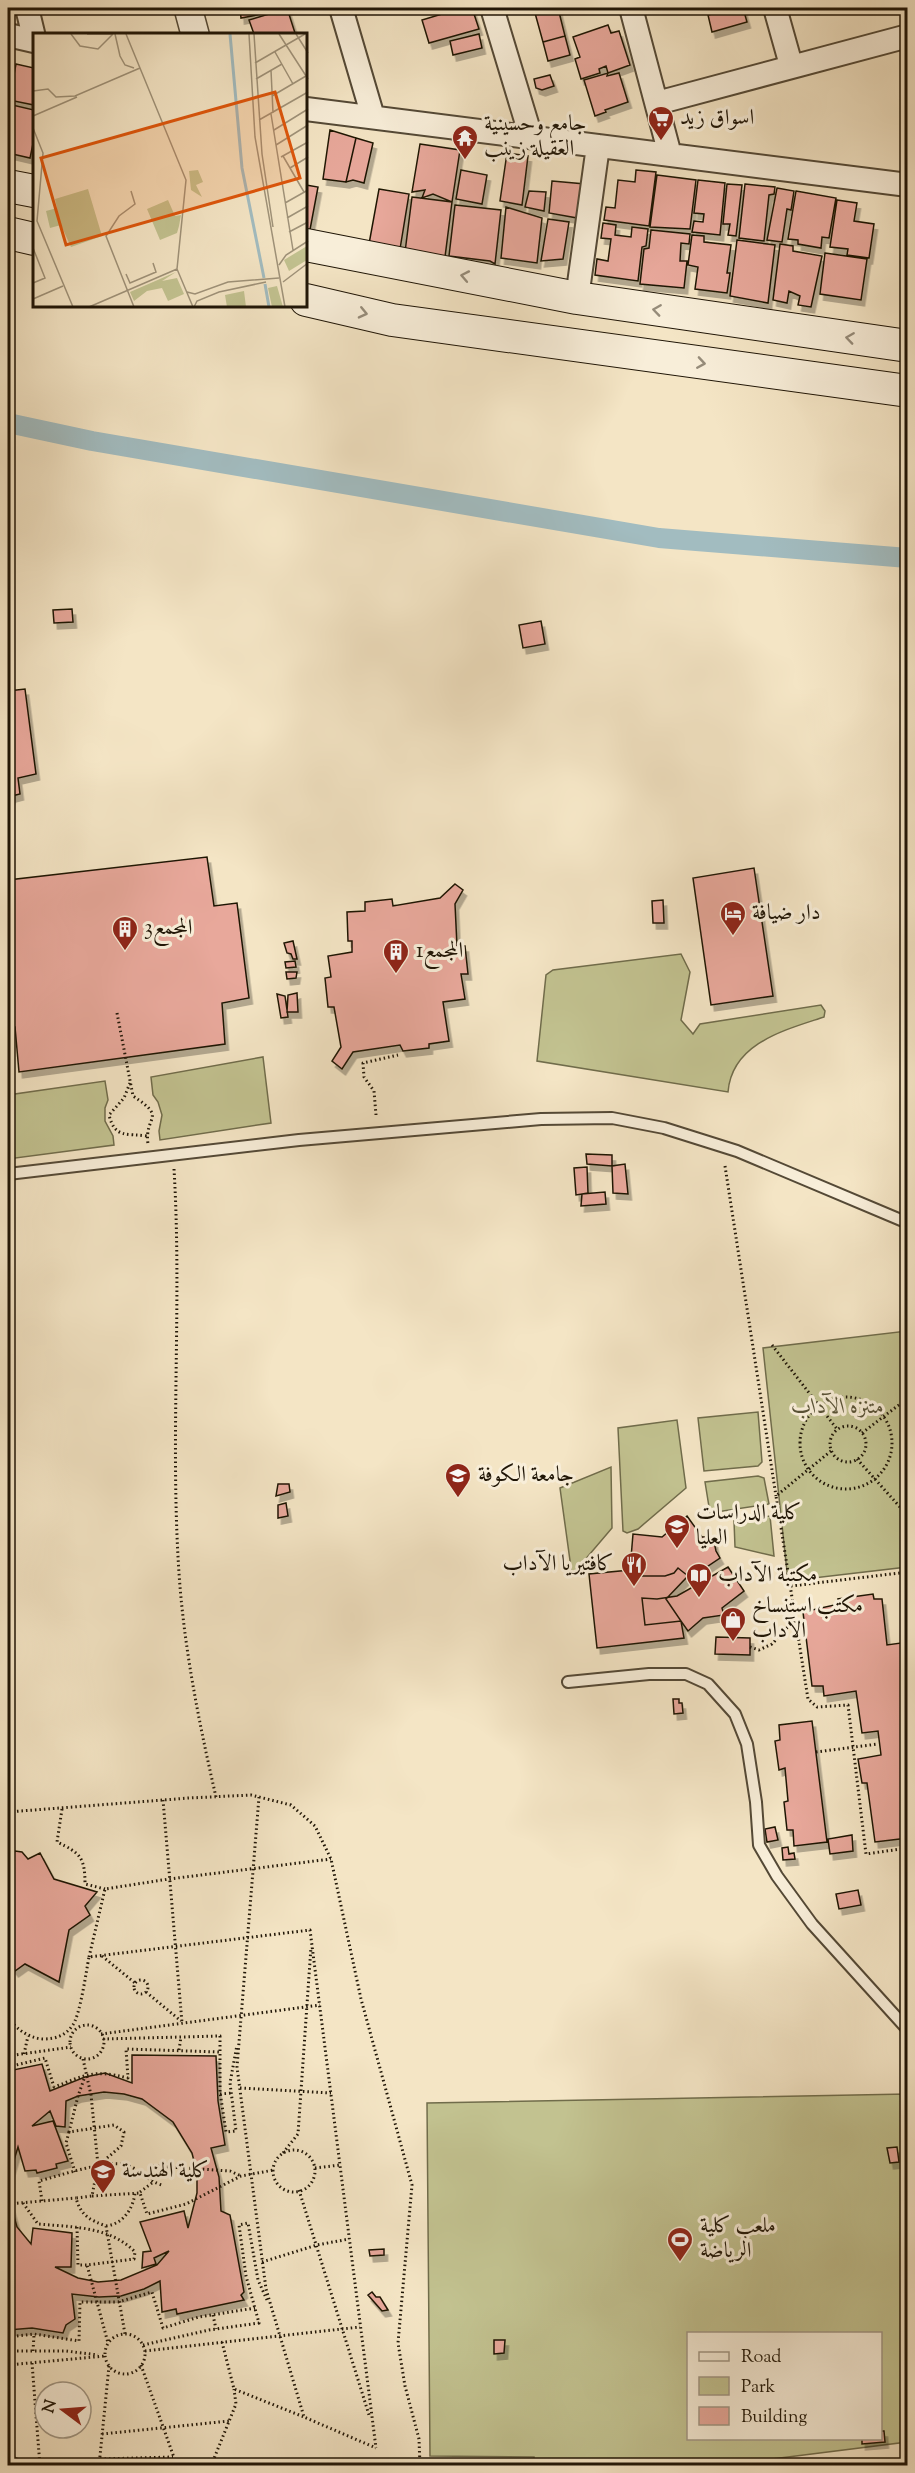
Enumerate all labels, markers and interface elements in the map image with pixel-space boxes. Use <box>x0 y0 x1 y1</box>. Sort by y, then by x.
inset map <box>33 33 308 308</box>
place label: اسواق زيد <box>680 103 754 135</box>
supermarket icon: اسواق زيد <box>646 104 676 142</box>
place label: جامع وحسينية العقيلة زينب <box>484 109 587 166</box>
temple icon: جامع وحسينية العقيلة زينب <box>450 123 480 161</box>
one-way arrow <box>460 270 470 283</box>
one-way arrow <box>652 304 661 316</box>
one-way arrow <box>358 306 368 319</box>
one-way arrow <box>845 332 854 344</box>
one-way arrow <box>697 357 706 369</box>
place label: دار ضيافة <box>752 898 821 930</box>
hotel icon: دار ضيافة <box>718 899 748 937</box>
place label: المجمع3 <box>144 913 193 946</box>
building icon: المجمع3 <box>110 914 140 952</box>
place label: المجمع1 <box>416 936 463 969</box>
building icon: المجمع1 <box>381 937 411 975</box>
park label: متنزه الآداب <box>792 1392 884 1424</box>
place label: جامعة الكوفة <box>478 1460 574 1492</box>
school or university icon: جامعة الكوفة <box>443 1461 473 1499</box>
place label: كلية الدراسات العليا <box>696 1498 802 1555</box>
school or university icon: كلية الدراسات العليا <box>662 1512 692 1550</box>
place label: كافتيريا الآداب <box>503 1549 614 1581</box>
restaurant icon: كافتيريا الآداب <box>619 1550 649 1588</box>
place label: مكتبة الآداب <box>718 1560 817 1592</box>
library icon: مكتبة الآداب <box>684 1561 714 1599</box>
place label: مكتب استنساخ الآداب <box>752 1591 863 1648</box>
shop icon: مكتب استنساخ الآداب <box>718 1605 748 1643</box>
place label: كلية الهندسة <box>122 2156 209 2188</box>
school or university icon: كلية الهندسة <box>88 2157 118 2195</box>
place label: ملعب كلية الرياضة <box>700 2211 776 2268</box>
sports icon: ملعب كلية الرياضة <box>665 2225 695 2263</box>
legend <box>687 2332 882 2440</box>
text: Road <box>741 2345 781 2371</box>
text: Park <box>741 2375 776 2401</box>
north arrow <box>33 2380 93 2440</box>
text: N <box>38 2397 64 2416</box>
text: Building <box>741 2405 807 2431</box>

